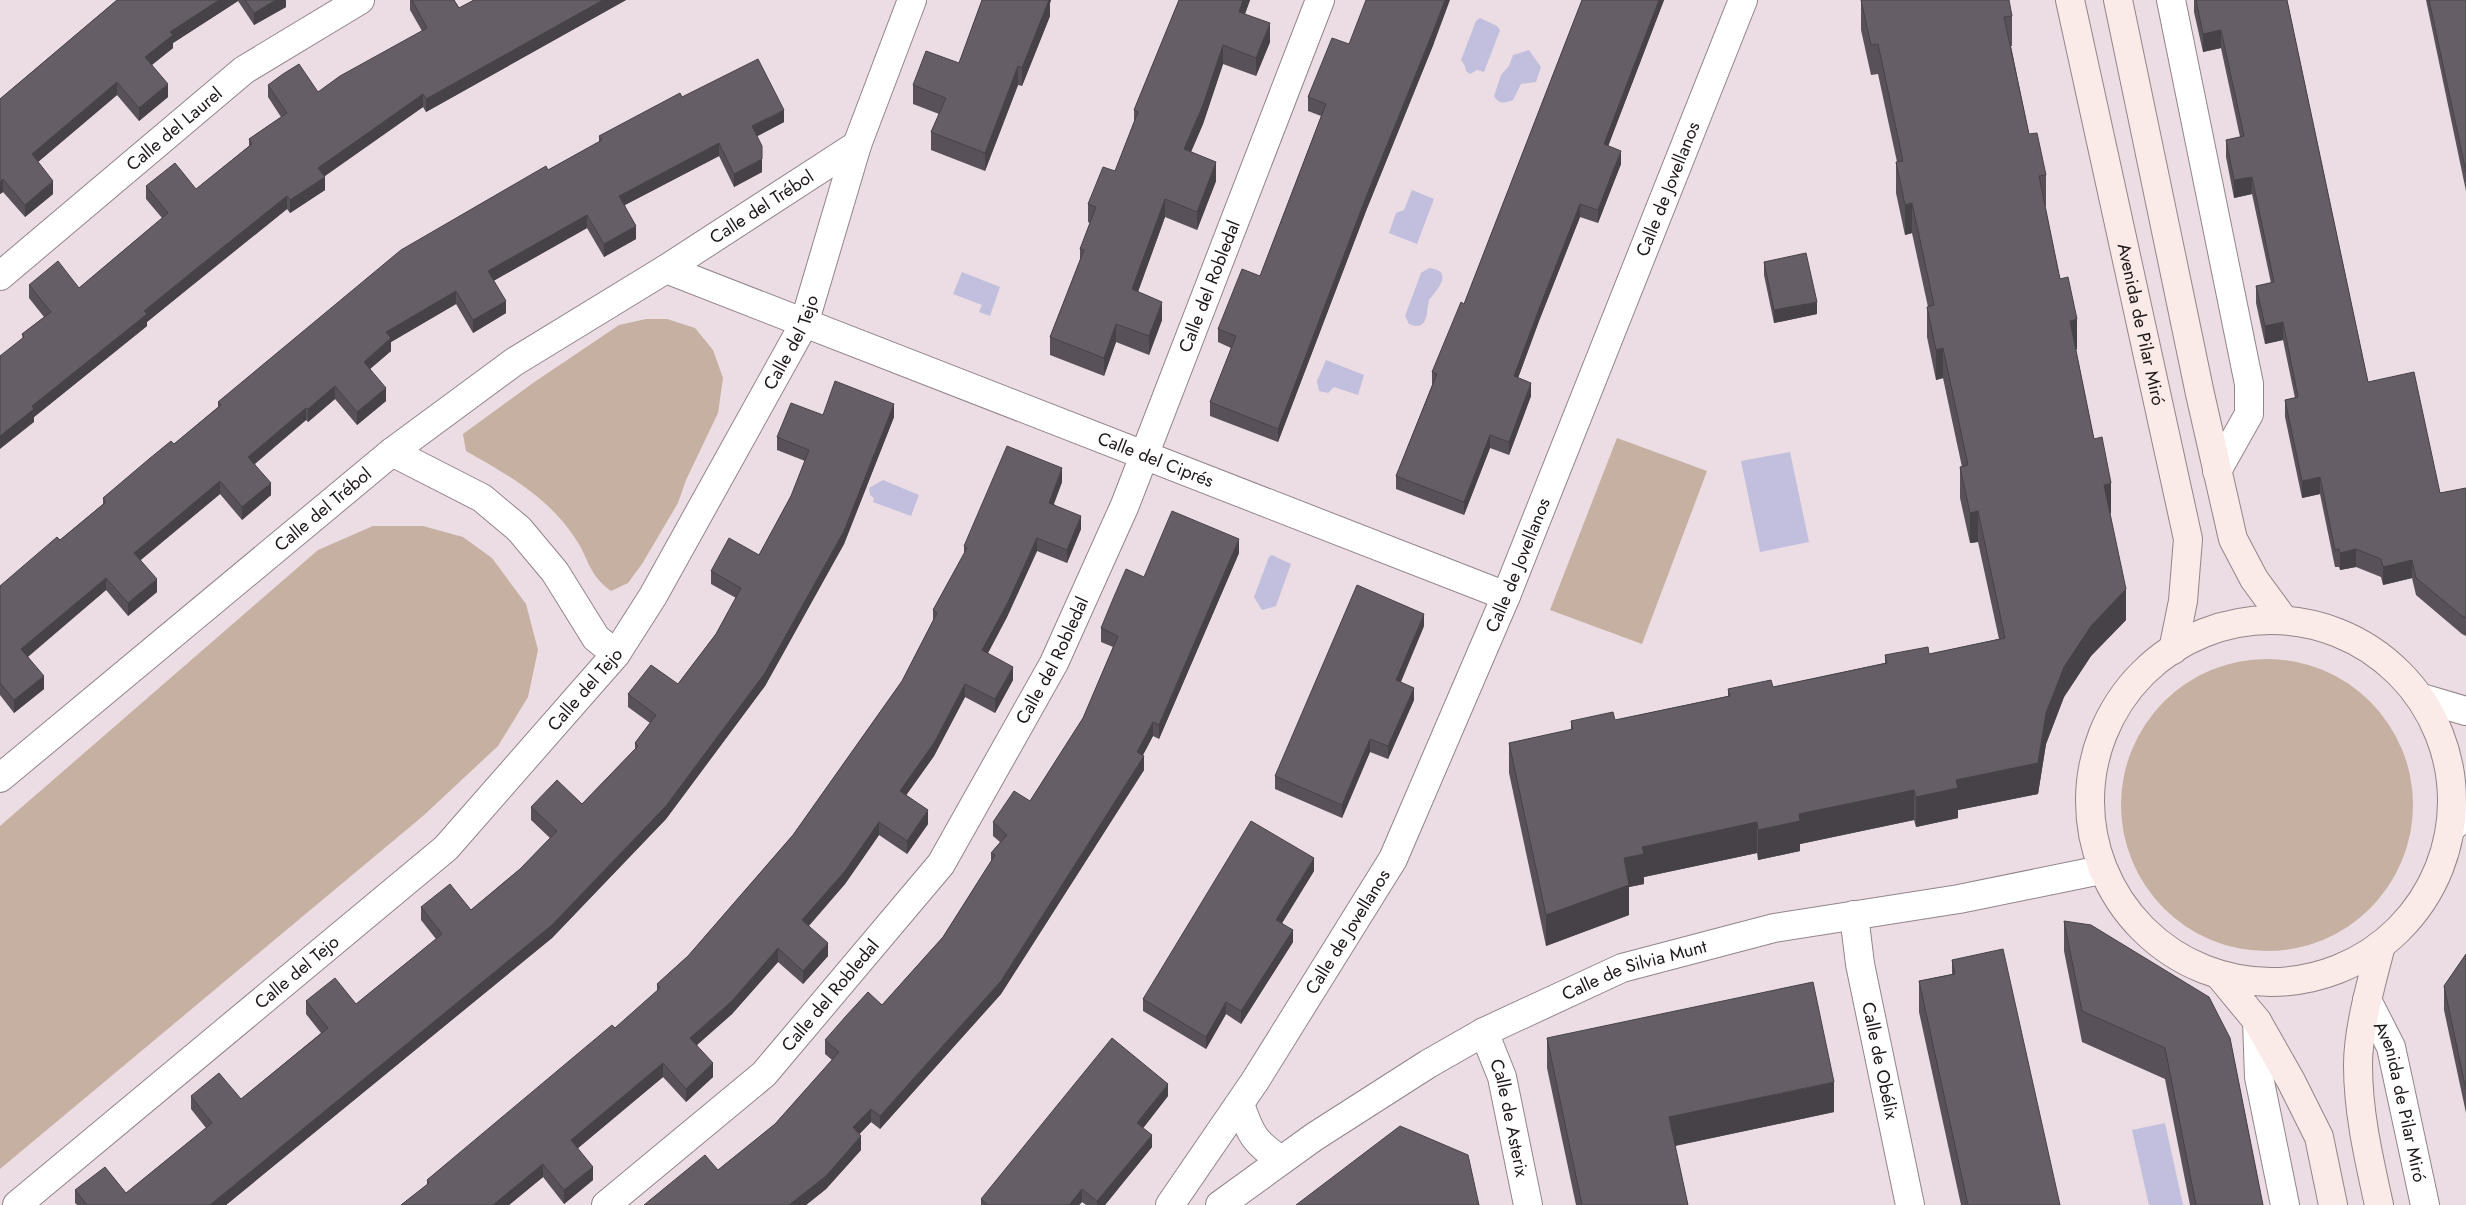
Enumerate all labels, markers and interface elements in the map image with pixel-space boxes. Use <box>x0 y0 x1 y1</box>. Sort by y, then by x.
street label: Calle del Laurel <box>121 81 228 177</box>
street label: Calle de Jovellanos <box>1629 118 1706 260</box>
street label: Calle del Trébol <box>704 164 819 250</box>
street label: Calle del Robledal <box>1172 217 1247 356</box>
street label: Avenida de Pilar Miró <box>2111 241 2171 408</box>
street label: Calle del Tejo <box>757 292 825 395</box>
street label: Calle del Ciprés <box>1094 425 1218 494</box>
street label: Calle del Trébol <box>269 461 377 558</box>
street label: Calle de Jovellanos <box>1479 494 1557 637</box>
street label: Calle del Robledal <box>1009 593 1095 729</box>
street label: Calle del Tejo <box>541 642 629 737</box>
street label: Calle de Jovellanos <box>1299 864 1397 1000</box>
street label: Calle del Tejo <box>249 929 345 1015</box>
street label: Calle de Silvia Munt <box>1557 933 1710 1007</box>
street label: Calle del Robledal <box>775 934 885 1057</box>
street label: Calle de Obélix <box>1855 1000 1905 1122</box>
street label: Avenida de Pilar Miró <box>2367 1017 2433 1185</box>
street label: Calle de Asterix <box>1483 1055 1535 1180</box>

